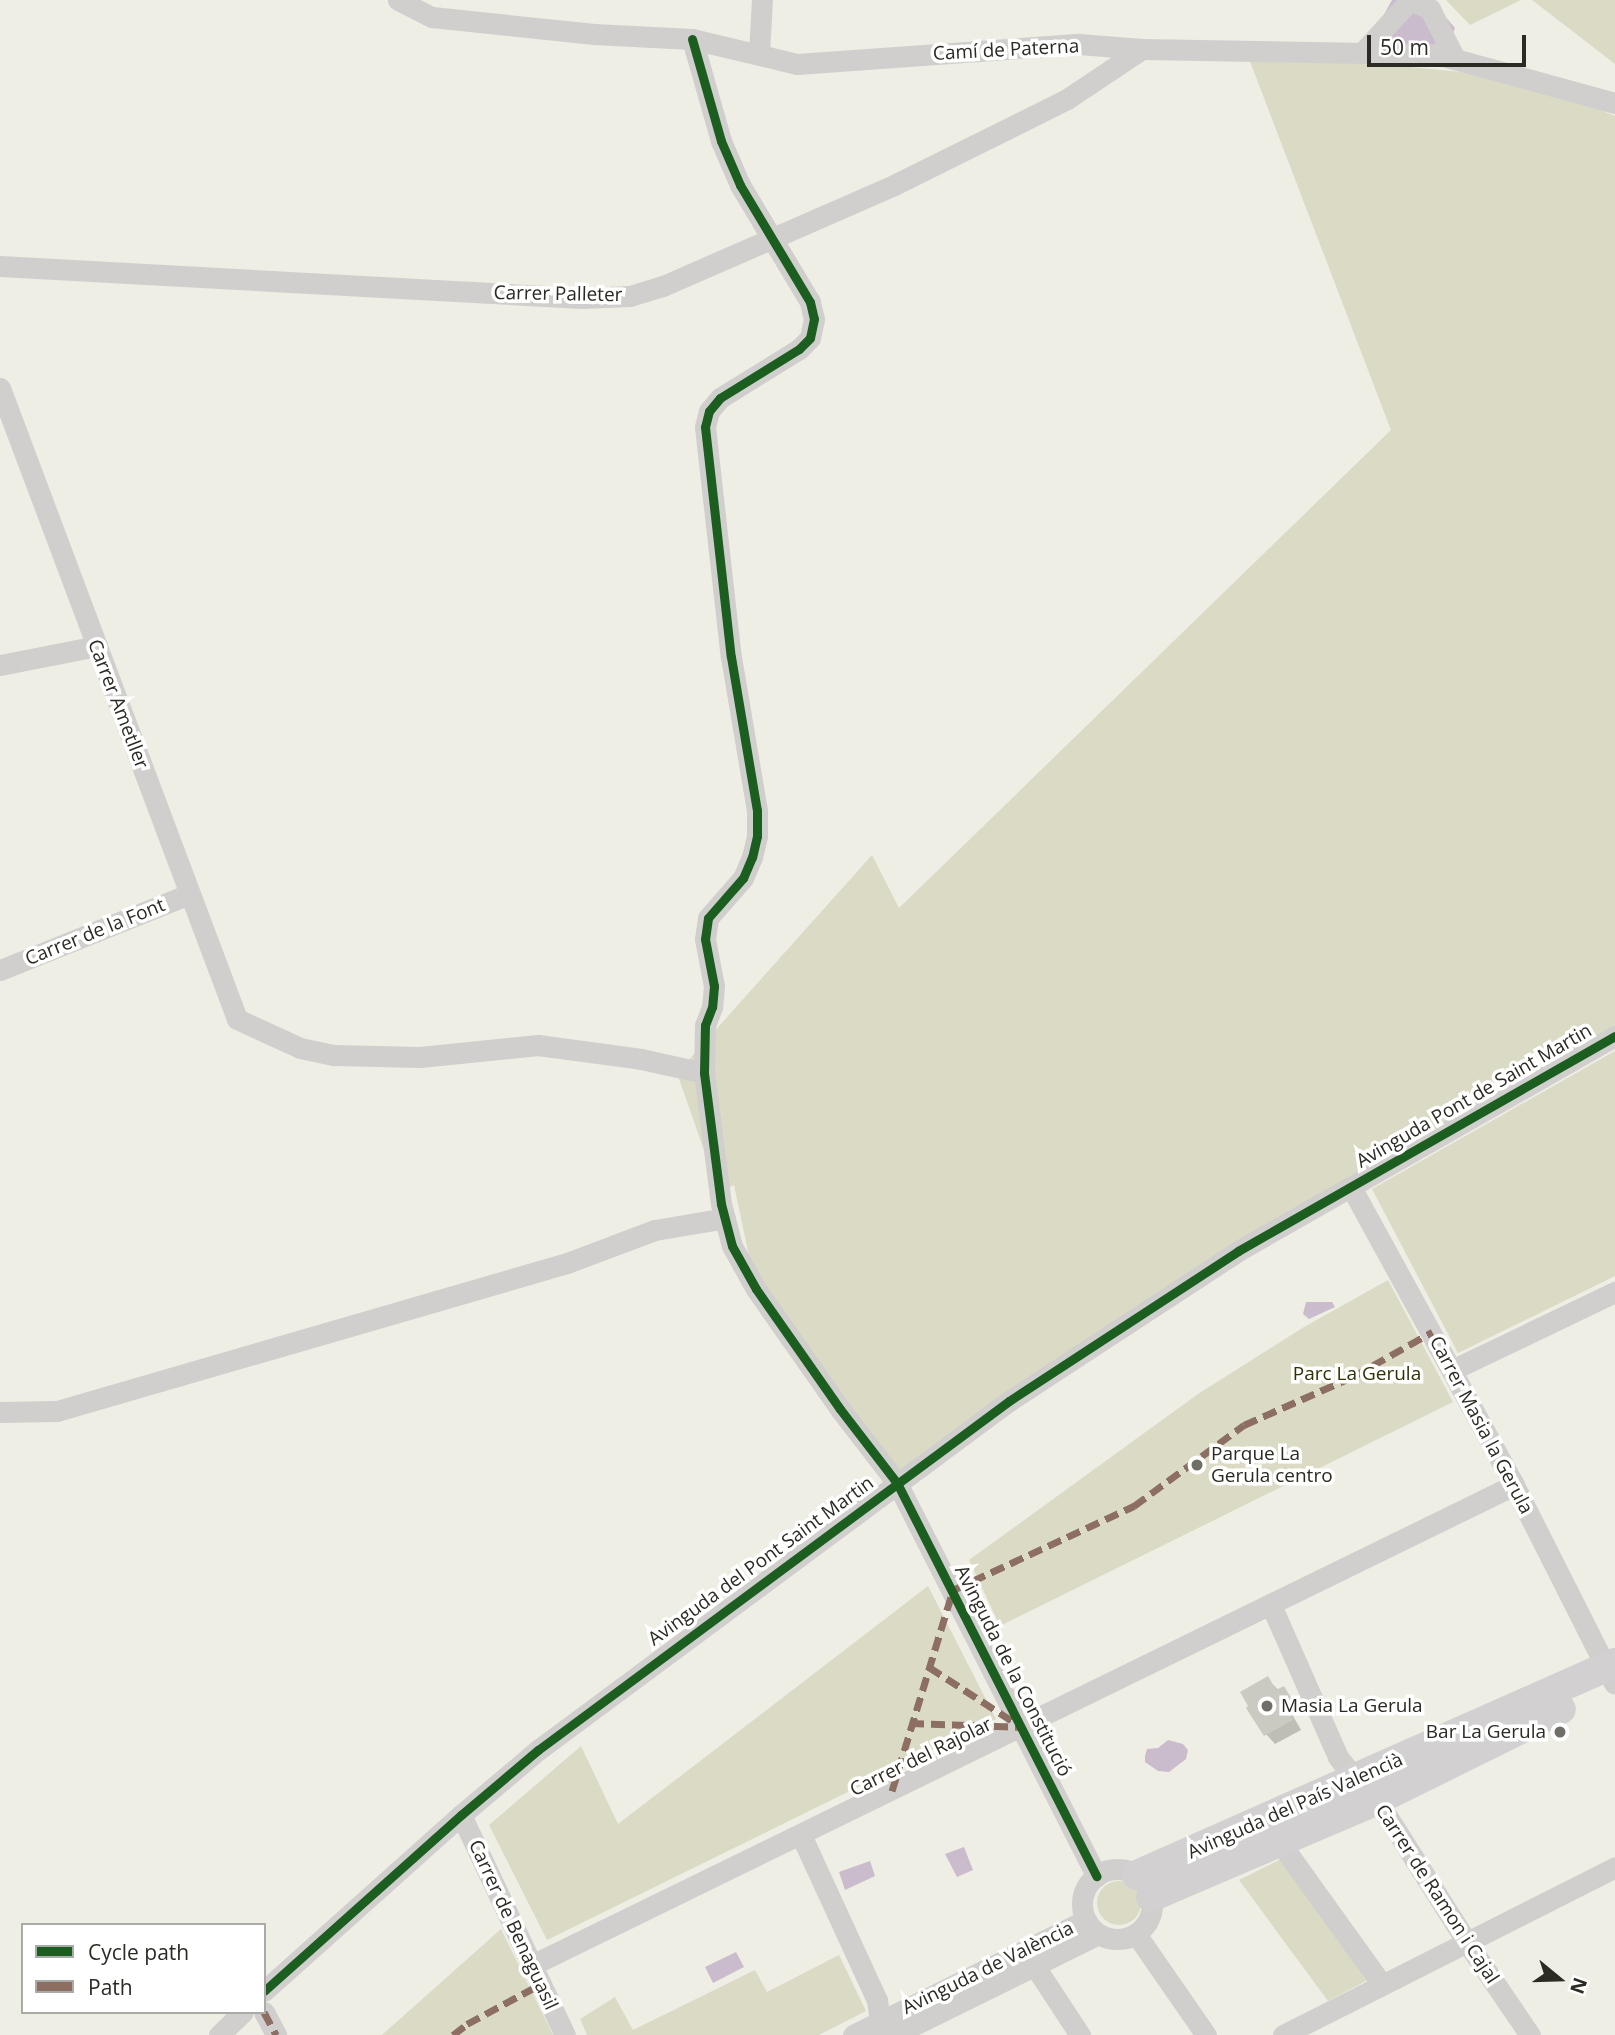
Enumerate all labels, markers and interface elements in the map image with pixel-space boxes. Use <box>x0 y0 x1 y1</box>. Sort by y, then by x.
scale bar <box>1370 21 1529 65</box>
text: 50 m <box>1380 33 1429 61</box>
street label: Camí de Paterna <box>932 35 1080 65</box>
street label: Carrer Palleter <box>493 281 623 307</box>
street label: Carrer Ametller <box>83 636 153 772</box>
street label: Carrer de la Font <box>22 894 168 970</box>
street label: Avinguda Pont de Saint Martin <box>1352 1019 1596 1173</box>
street label: Carrer Masia la Gerula <box>1424 1332 1538 1518</box>
park label: Parc La Gerula <box>1293 1363 1421 1385</box>
place label: Parque La Gerula centro <box>1211 1443 1333 1487</box>
marker: Parque La Gerula centro <box>1189 1457 1205 1473</box>
street label: Avinguda del Pont Saint Martin <box>644 1472 878 1650</box>
street label: Avinguda de la Constitució <box>950 1562 1076 1780</box>
place label: Masia La Gerula <box>1281 1695 1423 1717</box>
marker: Masia La Gerula <box>1259 1698 1275 1714</box>
street label: Carrer del Rajolar <box>846 1713 996 1801</box>
place label: Bar La Gerula <box>1426 1721 1546 1743</box>
marker: Bar La Gerula <box>1552 1724 1568 1740</box>
street label: Avinguda del País Valencià <box>1184 1748 1406 1864</box>
street label: Carrer de Ramon i Cajal <box>1371 1800 1503 1988</box>
street label: Carrer de Benaguasil <box>464 1836 562 2014</box>
street label: Avinguda de València <box>899 1917 1077 2019</box>
legend <box>21 1923 266 2014</box>
text: Cycle path <box>88 1938 189 1966</box>
north arrow <box>1524 1944 1594 2014</box>
text: Path <box>88 1973 133 2001</box>
text: N <box>1564 1974 1594 1997</box>

